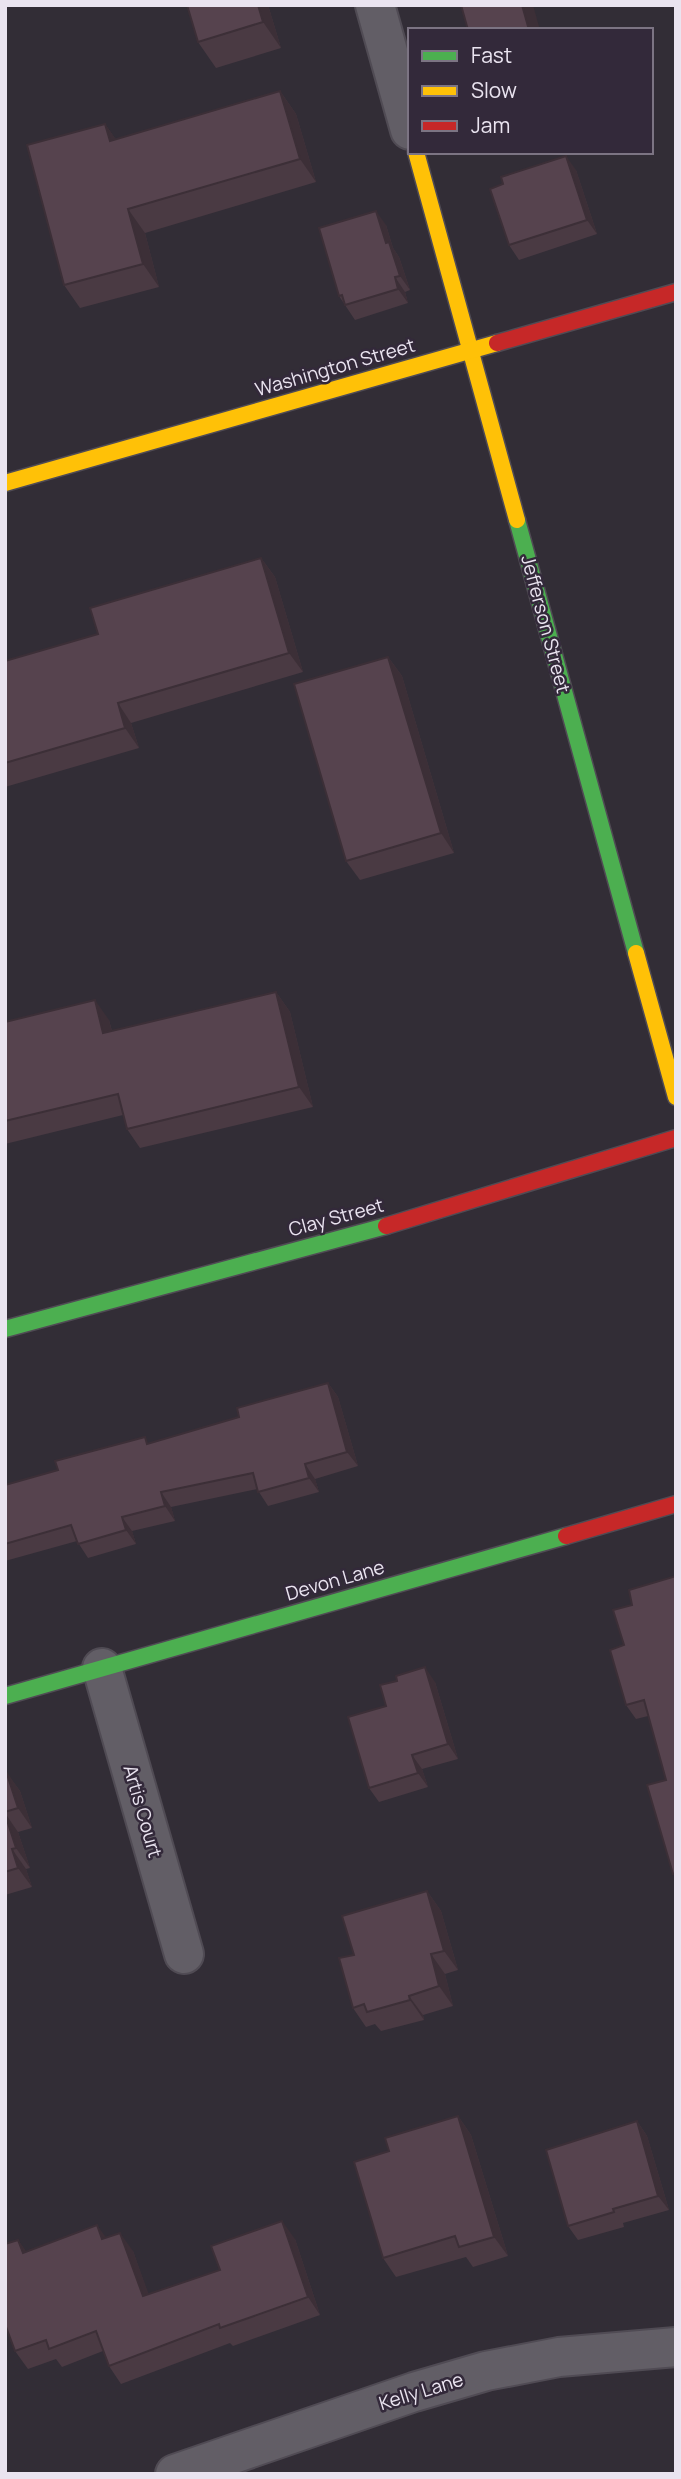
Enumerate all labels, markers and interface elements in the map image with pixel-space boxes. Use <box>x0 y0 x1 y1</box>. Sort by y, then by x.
legend <box>408 28 653 154</box>
text: Fast <box>471 41 512 69</box>
text: Slow <box>471 76 517 104</box>
text: Jam <box>471 111 510 139</box>
street label: Washington Street <box>252 332 418 402</box>
street label: Jefferson Street <box>515 552 577 696</box>
street label: Clay Street <box>285 1192 387 1242</box>
street label: Devon Lane <box>283 1553 387 1607</box>
street label: Artis Court <box>117 1762 169 1860</box>
street label: Kelly Lane <box>376 2366 466 2416</box>

